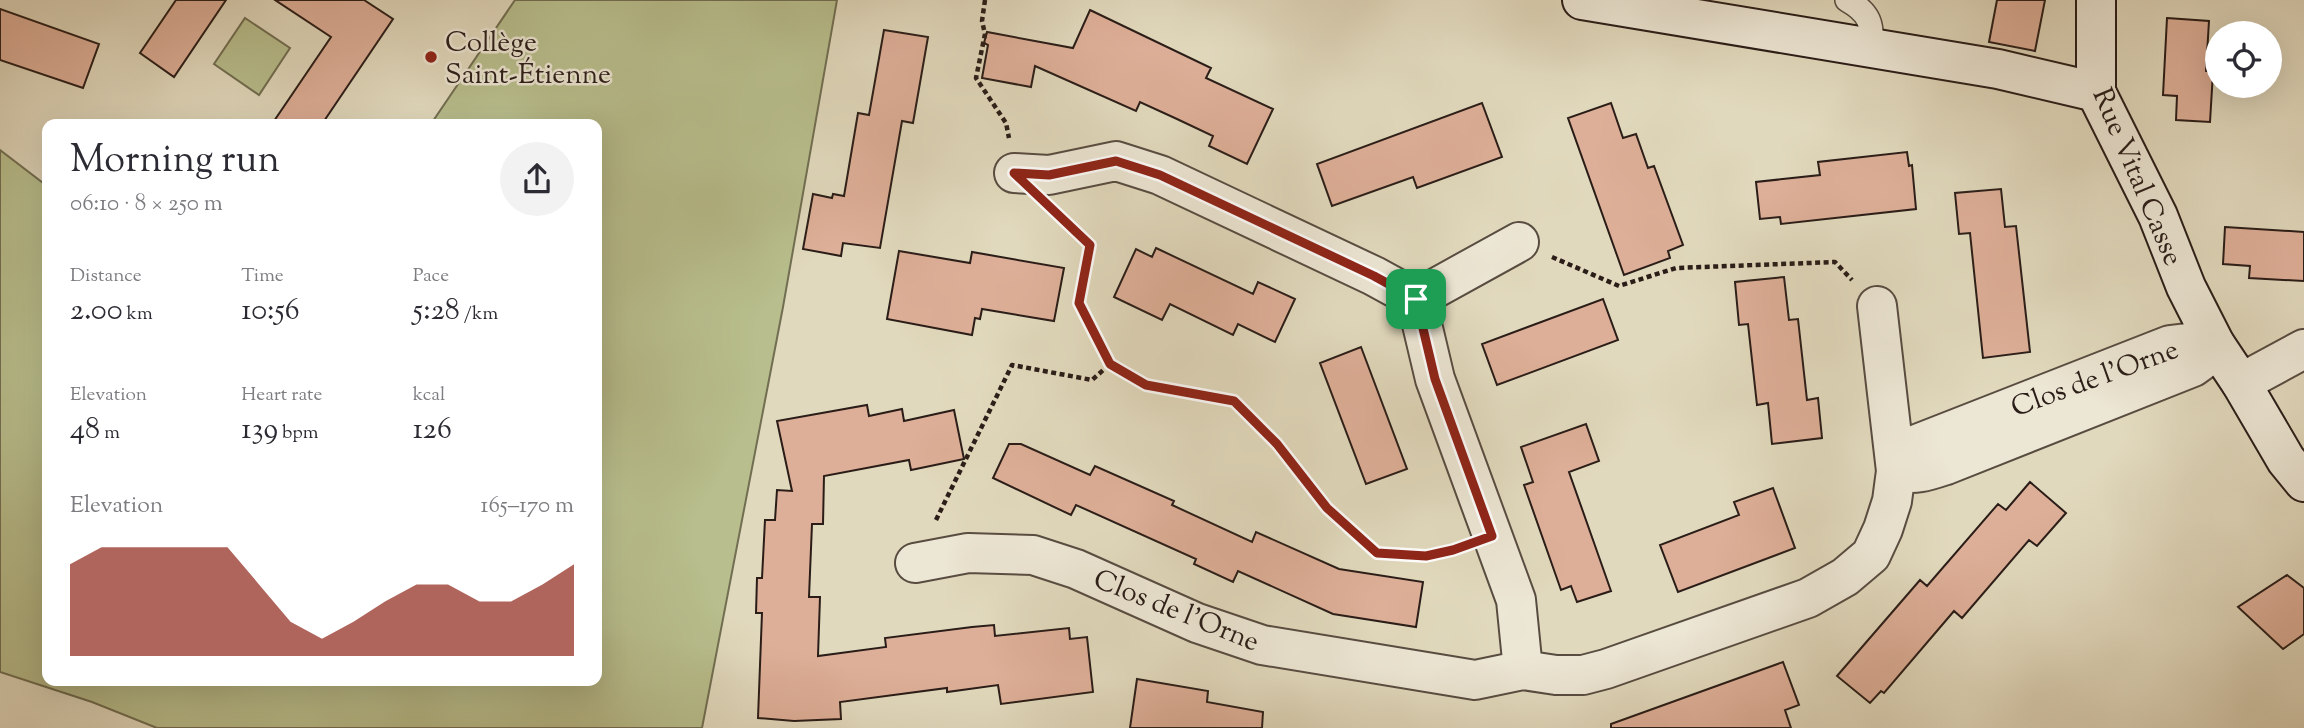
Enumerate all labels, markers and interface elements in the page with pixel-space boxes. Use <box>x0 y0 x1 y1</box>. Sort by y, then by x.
map controls <box>2205 21 2282 98</box>
button: locate <box>2205 21 2282 98</box>
place label: Collège Saint-Étienne <box>445 24 611 96</box>
marker: Collège Saint-Étienne <box>423 49 439 65</box>
street label: Rue Vital Casse <box>2081 82 2192 272</box>
text: Morning run <box>70 135 280 189</box>
button: share <box>500 142 574 216</box>
text: 06:10 · 8 × 250 m <box>70 188 223 221</box>
text: Distance <box>70 263 142 290</box>
text: Time <box>241 263 284 290</box>
text: Pace <box>413 263 449 290</box>
pin <box>1386 269 1446 329</box>
icon: arrive <box>1397 280 1435 318</box>
text: 2.00 <box>70 290 123 333</box>
text: 10:56 <box>241 290 300 333</box>
text: 5:28 <box>413 290 460 333</box>
text: km <box>123 301 153 328</box>
text: /km <box>460 301 498 328</box>
street label: Clos de l'Orne <box>2006 331 2184 429</box>
text: Elevation <box>70 382 147 409</box>
text: Heart rate <box>241 382 322 409</box>
text: kcal <box>413 382 445 409</box>
text: 48 <box>70 409 100 452</box>
text: 139 <box>241 409 278 452</box>
text: 126 <box>413 409 452 452</box>
text: m <box>100 420 120 447</box>
text: bpm <box>278 420 318 447</box>
text: Elevation <box>70 490 163 523</box>
text: 165–170 m <box>481 490 574 523</box>
street label: Clos de l'Orne <box>1087 560 1265 663</box>

